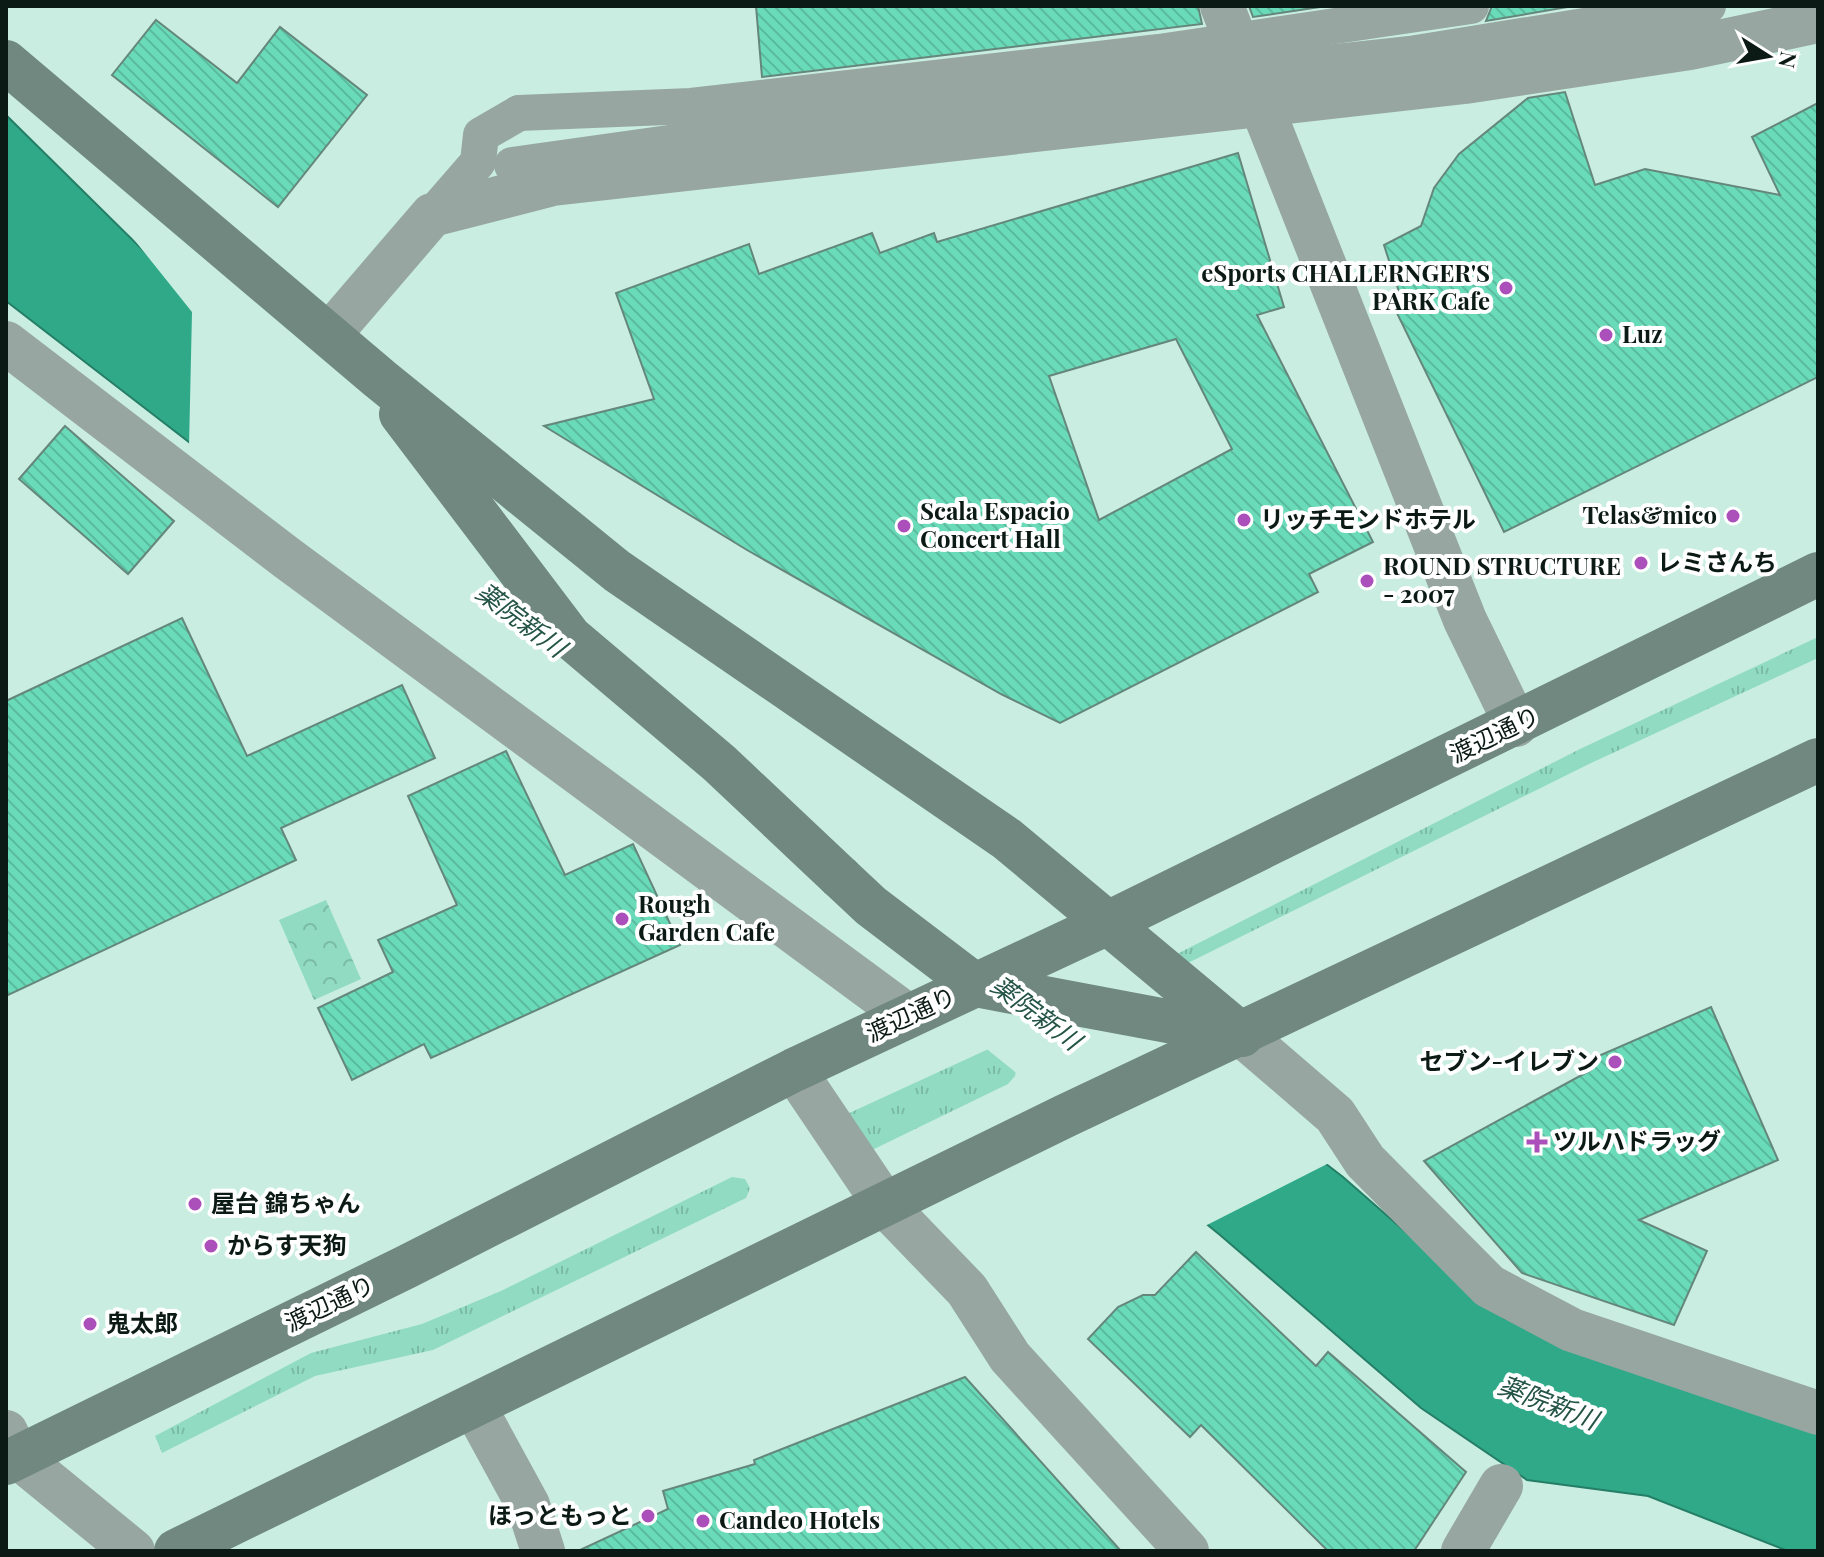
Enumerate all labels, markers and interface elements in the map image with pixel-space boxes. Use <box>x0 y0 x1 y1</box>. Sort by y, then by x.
north arrow <box>1728 16 1808 96</box>
text: N <box>1772 49 1805 71</box>
place label: eSports CHALLERNGER'S PARK Cafe <box>1201 256 1490 316</box>
marker: eSports CHALLERNGER'S PARK Cafe <box>1497 279 1515 297</box>
place label: Luz <box>1622 317 1663 349</box>
marker: Luz <box>1597 326 1615 344</box>
place label: Scala Espacio Concert Hall <box>920 494 1070 554</box>
place label: Telas&mico <box>1583 498 1717 530</box>
place label: リッチモンドホテル <box>1260 502 1476 534</box>
marker: Telas&mico <box>1724 507 1742 525</box>
marker: リッチモンドホテル <box>1235 511 1253 529</box>
marker: Scala Espacio Concert Hall <box>895 517 913 535</box>
place label: レミさんち <box>1657 545 1777 577</box>
place label: ROUND STRUCTURE - 2007 <box>1383 549 1621 609</box>
marker: レミさんち <box>1632 554 1650 572</box>
marker: ROUND STRUCTURE - 2007 <box>1358 572 1376 590</box>
water label: 薬院新川 <box>470 574 576 666</box>
street label: 渡辺通り <box>1444 698 1544 769</box>
place label: Rough Garden Cafe <box>638 887 775 947</box>
marker: Rough Garden Cafe <box>613 910 631 928</box>
water label: 薬院新川 <box>985 967 1091 1059</box>
street label: 渡辺通り <box>860 978 960 1048</box>
place label: セブン-イレブン <box>1419 1044 1599 1076</box>
marker: セブン-イレブン <box>1606 1053 1624 1071</box>
place label: ツルハドラッグ <box>1553 1124 1721 1156</box>
marker: ツルハドラッグ <box>1528 1133 1546 1151</box>
place label: 屋台 錦ちゃん <box>211 1186 361 1218</box>
marker: 屋台 錦ちゃん <box>186 1195 204 1213</box>
place label: からす天狗 <box>227 1228 347 1260</box>
marker: からす天狗 <box>202 1237 220 1255</box>
street label: 渡辺通り <box>279 1267 379 1338</box>
place label: 鬼太郎 <box>106 1306 178 1338</box>
marker: 鬼太郎 <box>81 1315 99 1333</box>
water label: 薬院新川 <box>1494 1367 1606 1438</box>
place label: ほっともっと <box>488 1498 632 1530</box>
place label: Candeo Hotels <box>719 1503 880 1535</box>
marker: ほっともっと <box>639 1507 657 1525</box>
marker: Candeo Hotels <box>694 1512 712 1530</box>

